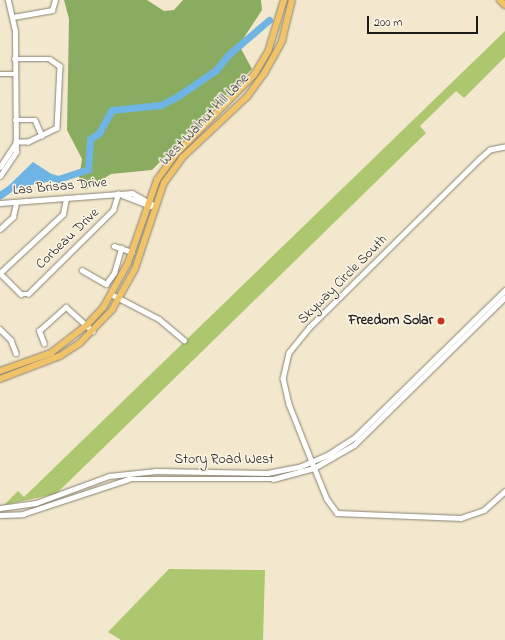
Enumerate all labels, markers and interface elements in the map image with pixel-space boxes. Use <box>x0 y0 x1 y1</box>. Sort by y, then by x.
scale bar <box>369 8 480 34</box>
text: 200 m <box>374 14 403 32</box>
street label: West Walnut Hill Lane <box>157 71 253 169</box>
street label: Las Brisas Drive <box>12 175 108 199</box>
street label: Corbeau Drive <box>33 205 103 273</box>
street label: Skyway Circle South <box>295 232 391 328</box>
place label: Freedom Solar <box>349 313 433 329</box>
marker: Freedom Solar <box>436 316 446 326</box>
street label: Story Road West <box>174 452 274 468</box>

